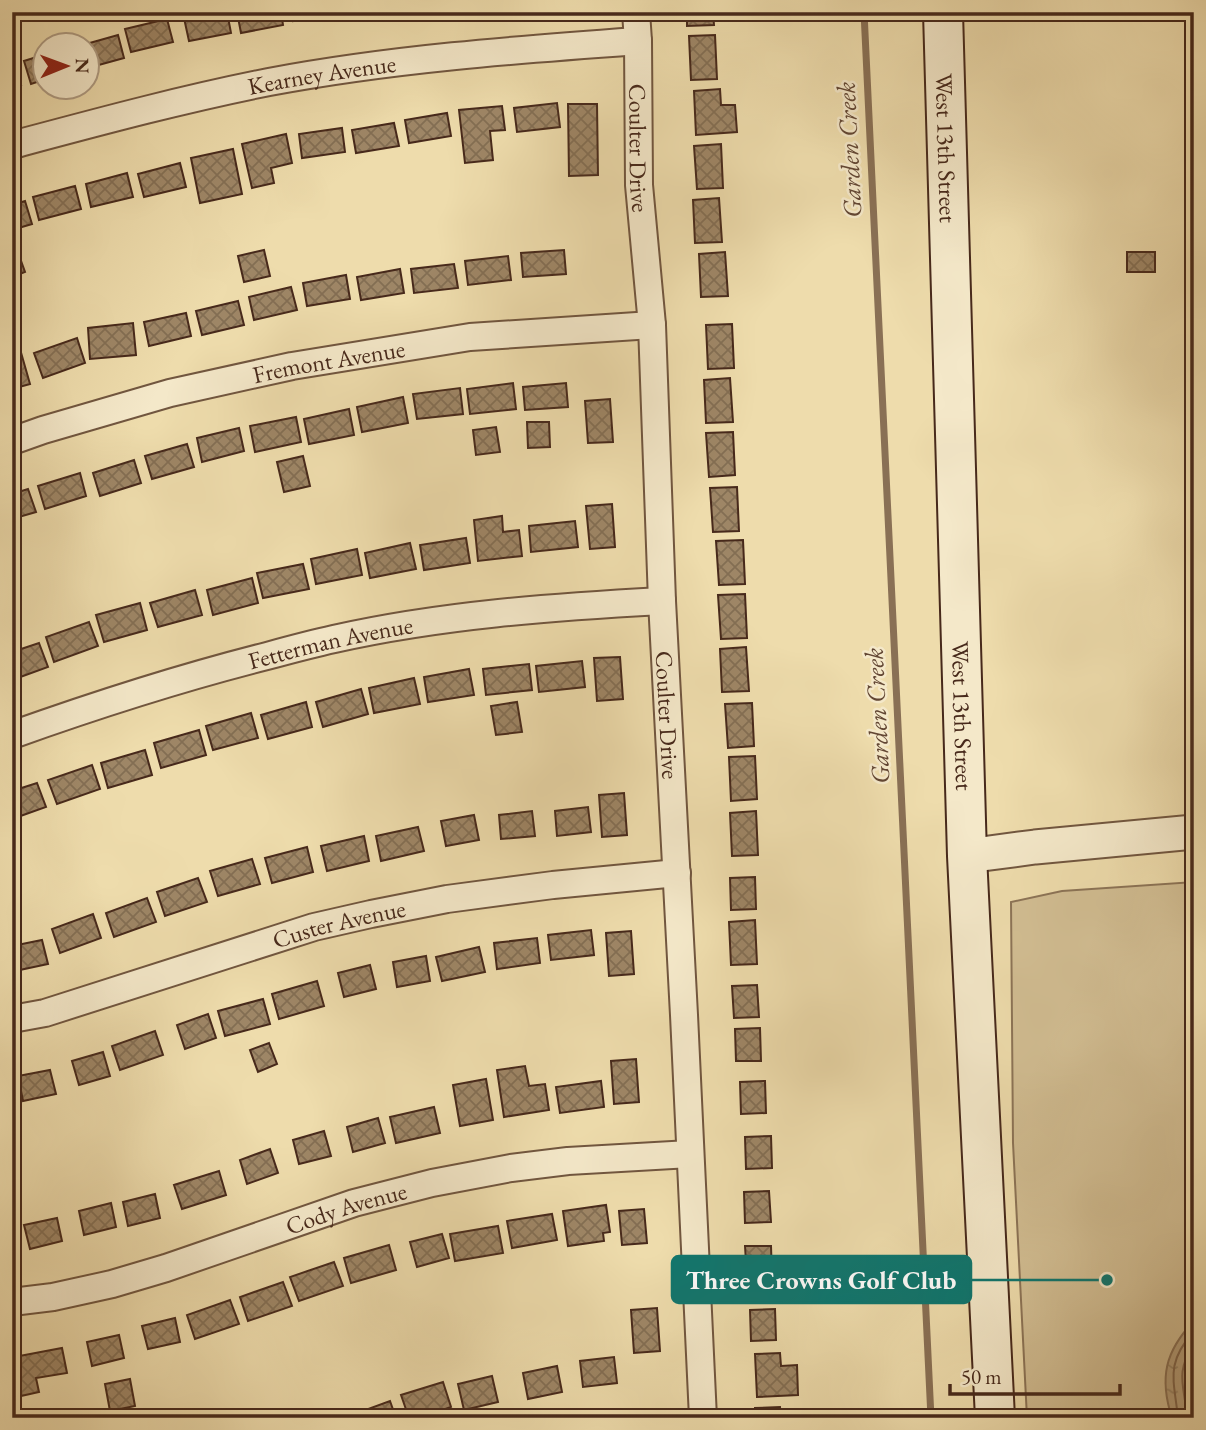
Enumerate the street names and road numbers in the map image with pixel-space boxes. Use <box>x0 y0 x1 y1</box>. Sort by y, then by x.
street label: Kearney Avenue <box>245 47 398 101</box>
street label: West 13th Street <box>929 73 964 224</box>
street label: Coulter Drive <box>623 84 657 213</box>
street label: Fremont Avenue <box>249 332 407 390</box>
street label: Fetterman Avenue <box>245 609 415 676</box>
street label: West 13th Street <box>945 640 981 791</box>
street label: Coulter Drive <box>649 650 687 780</box>
street label: Custer Avenue <box>268 892 408 955</box>
street label: Cody Avenue <box>281 1175 410 1241</box>

